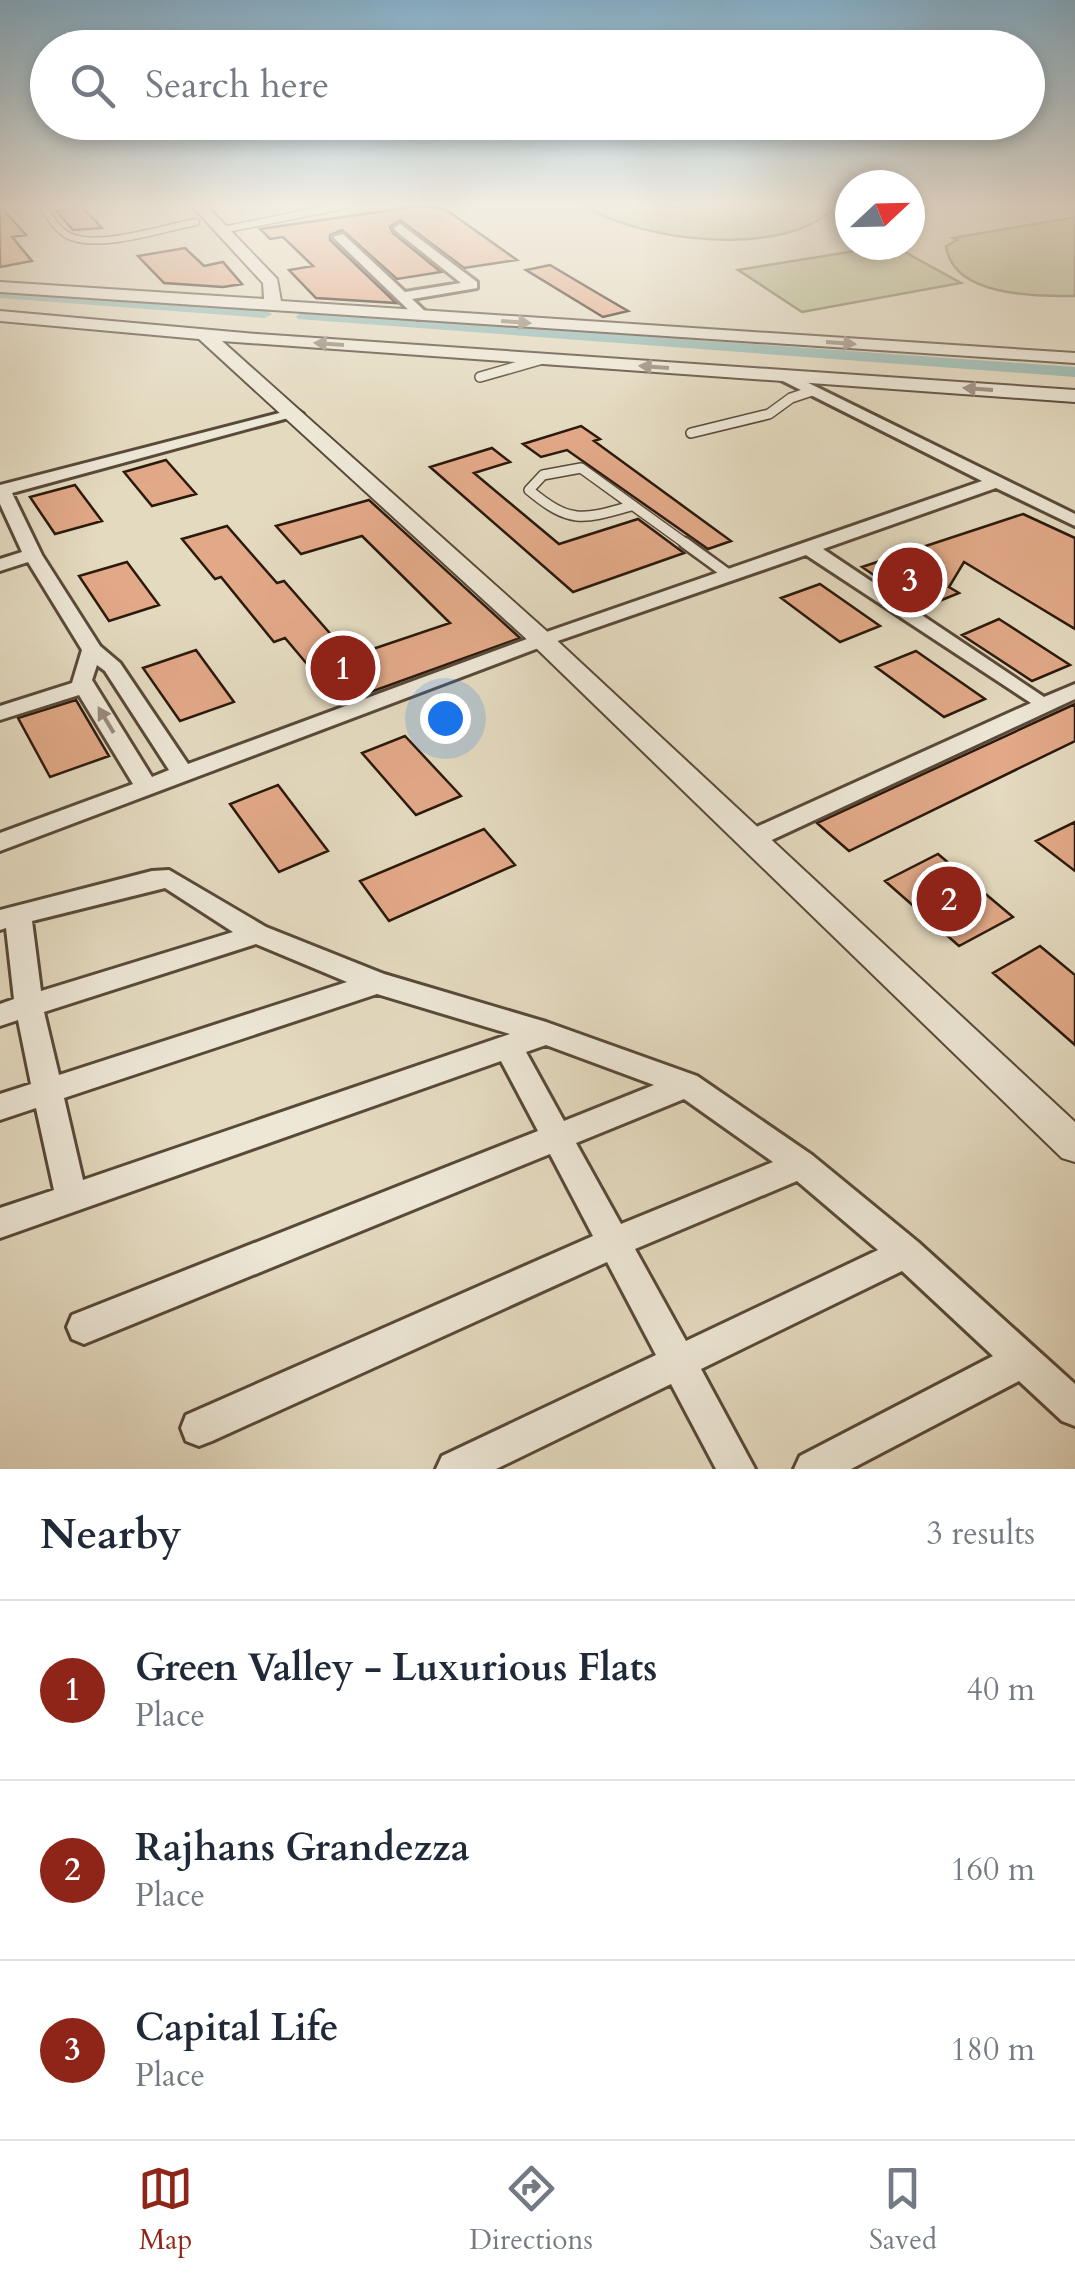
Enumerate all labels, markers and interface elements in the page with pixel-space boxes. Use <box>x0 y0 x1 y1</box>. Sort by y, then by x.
search box <box>30 30 1045 140</box>
icon: search <box>65 58 120 113</box>
text: Search here <box>145 59 329 111</box>
north arrow <box>835 170 925 260</box>
one-way arrow <box>501 314 533 330</box>
one-way arrow <box>825 335 857 351</box>
one-way arrow <box>313 336 345 352</box>
one-way arrow <box>637 358 669 374</box>
one-way arrow <box>961 381 993 397</box>
pin: 3 <box>878 542 942 618</box>
pin: 1 <box>310 630 376 706</box>
your location <box>420 693 471 744</box>
one-way arrow <box>97 706 115 734</box>
pin: 2 <box>916 862 982 936</box>
text: Nearby <box>40 1506 182 1563</box>
text: 3 results <box>927 1512 1035 1556</box>
text: Green Valley - Luxurious Flats <box>135 1642 657 1694</box>
text: 1 <box>64 1668 81 1712</box>
text: 40 m <box>967 1668 1035 1712</box>
text: Place <box>135 1694 205 1738</box>
text: Rajhans Grandezza <box>135 1822 470 1874</box>
text: 2 <box>64 1848 81 1892</box>
text: 160 m <box>950 1848 1035 1892</box>
text: Place <box>135 1874 205 1918</box>
text: Capital Life <box>135 2002 339 2054</box>
text: 3 <box>64 2028 81 2072</box>
text: 180 m <box>950 2028 1035 2072</box>
text: Place <box>135 2054 205 2098</box>
tab: Map <box>138 2161 193 2259</box>
tab: Directions <box>469 2161 593 2259</box>
tab: Saved <box>869 2161 937 2259</box>

